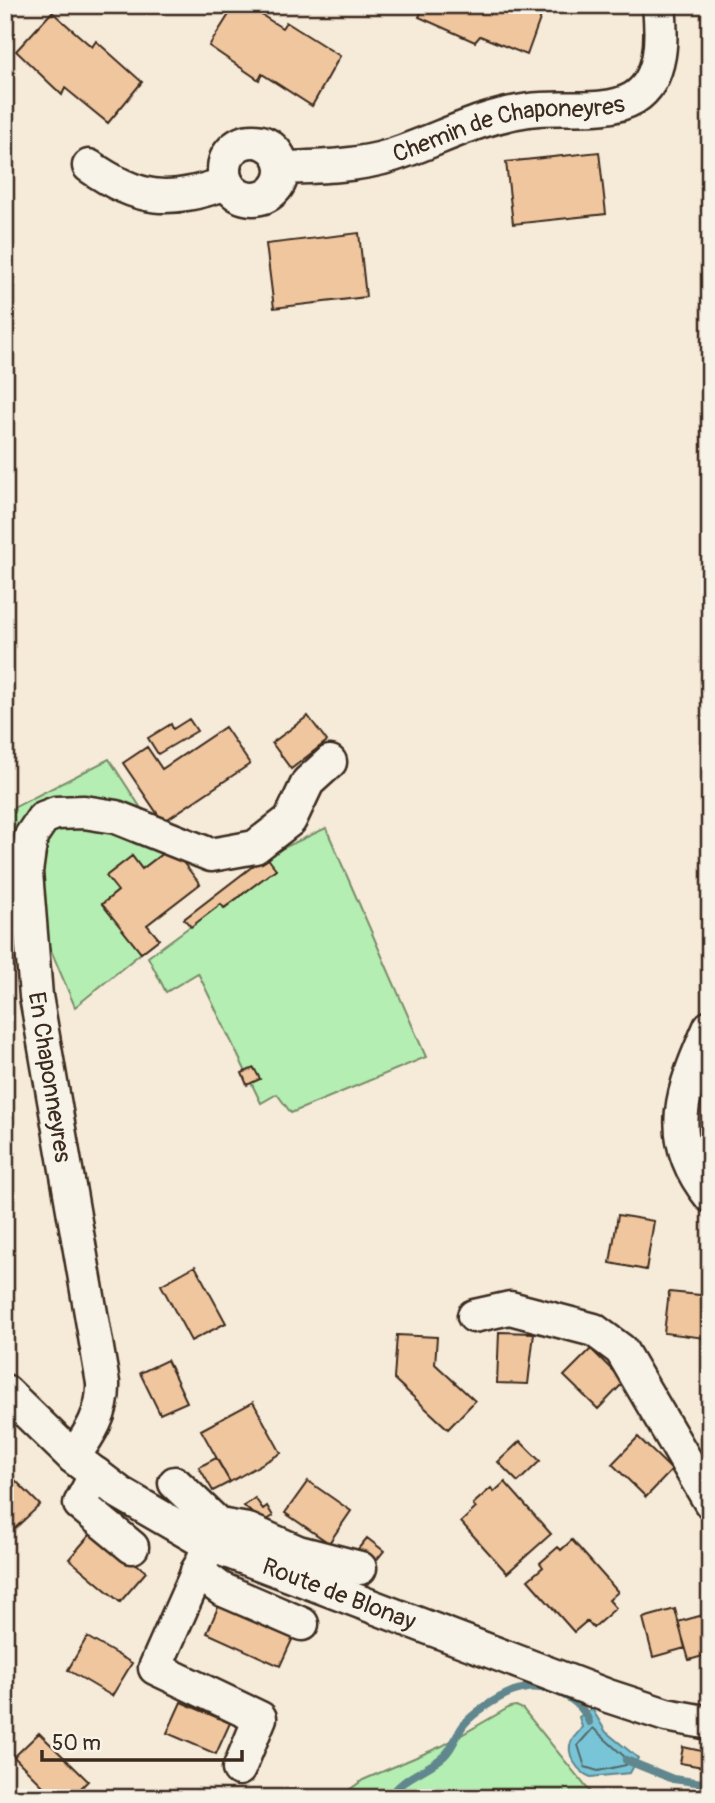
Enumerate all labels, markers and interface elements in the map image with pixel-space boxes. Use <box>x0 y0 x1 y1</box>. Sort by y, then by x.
street label: Chemin de Chaponeyres <box>389 89 628 169</box>
street label: En Chaponneyres <box>22 990 77 1165</box>
street label: Route de Blonay <box>258 1552 420 1637</box>
scale bar <box>42 1719 242 1763</box>
text: 50 m <box>52 1730 101 1757</box>

